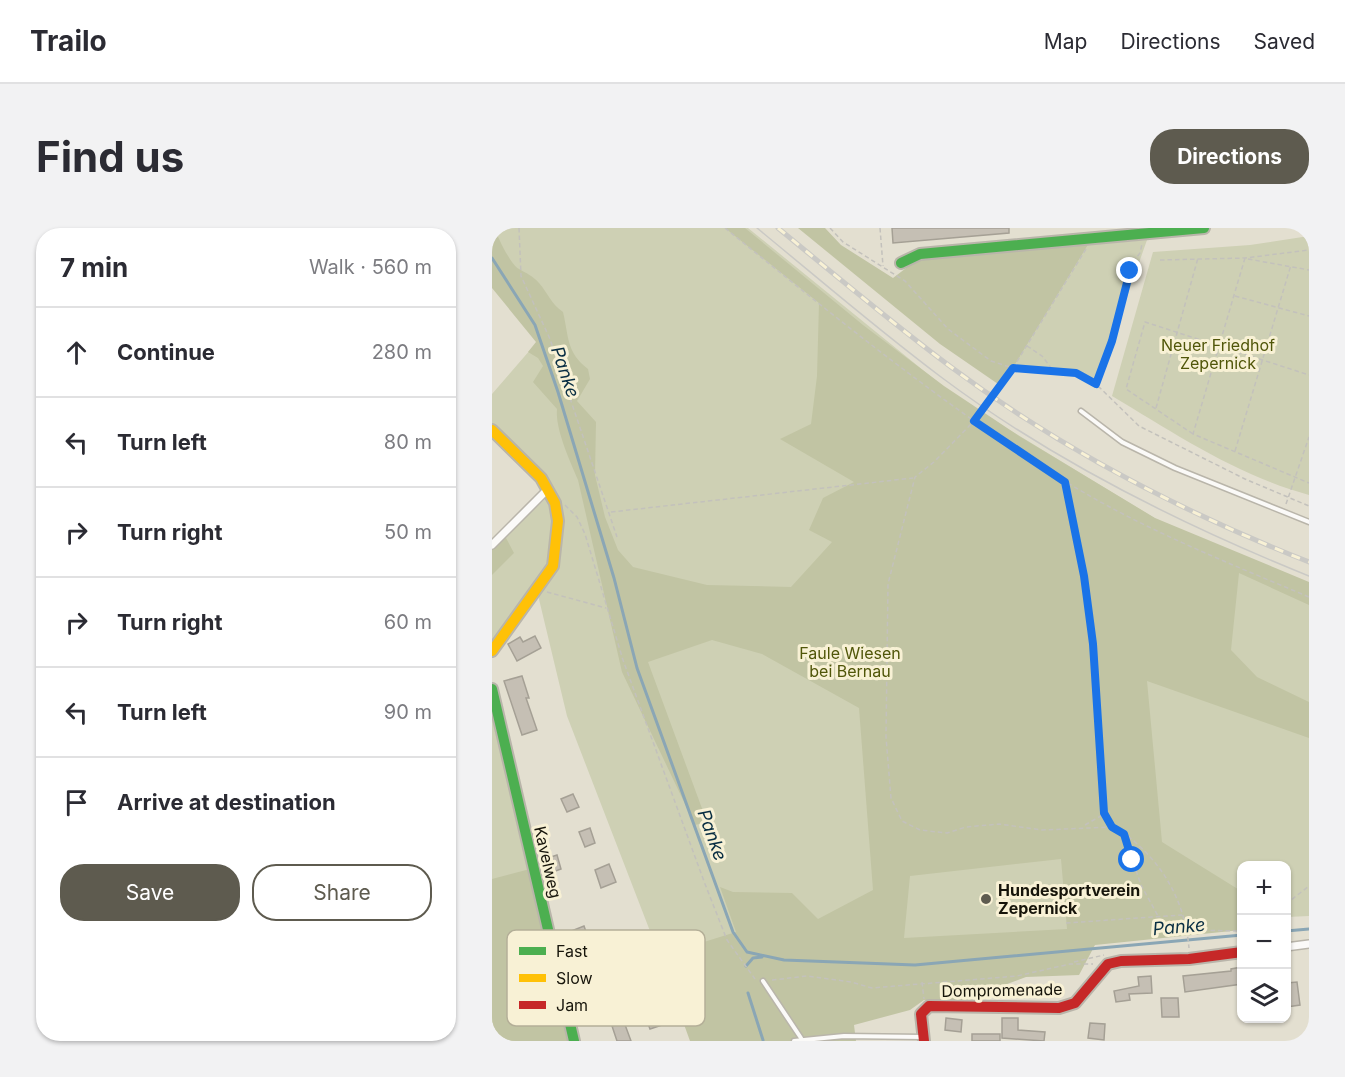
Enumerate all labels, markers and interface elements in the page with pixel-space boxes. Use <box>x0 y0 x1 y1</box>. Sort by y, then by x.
text: Trailo <box>30 24 107 58</box>
text: Map <box>1044 29 1087 54</box>
text: Directions <box>1120 29 1221 54</box>
text: Saved <box>1254 29 1315 54</box>
button: Directions <box>1150 129 1309 184</box>
text: Find us <box>36 131 184 182</box>
text: 7 min <box>60 252 128 283</box>
text: Walk · 560 m <box>309 255 432 279</box>
route end <box>1116 257 1142 283</box>
park label: Neuer Friedhof Zepernick <box>1161 335 1275 373</box>
icon: ahead <box>60 336 93 369</box>
text: Continue <box>117 339 215 365</box>
text: 280 m <box>372 340 432 364</box>
water label: Panke <box>547 343 584 400</box>
icon: left <box>60 426 93 459</box>
text: Turn left <box>117 429 207 455</box>
text: 80 m <box>384 430 432 454</box>
icon: right <box>60 516 93 549</box>
text: Turn right <box>117 519 223 545</box>
text: 50 m <box>384 520 432 544</box>
icon: right <box>60 606 93 639</box>
text: Turn right <box>117 609 223 635</box>
text: 60 m <box>384 610 432 634</box>
park label: Faule Wiesen bei Bernau <box>799 643 901 681</box>
icon: left <box>60 696 93 729</box>
text: Turn left <box>117 699 207 725</box>
text: 90 m <box>384 700 432 724</box>
icon: arrive <box>60 786 93 819</box>
text: Arrive at destination <box>117 789 336 815</box>
water label: Panke <box>694 806 731 863</box>
street label: Kavelweg <box>530 824 566 900</box>
route start <box>1118 846 1144 872</box>
map controls <box>1237 861 1291 1023</box>
button: + <box>1237 861 1291 915</box>
button: Save <box>60 864 240 921</box>
button: Share <box>252 864 432 921</box>
place label: Hundesportverein Zepernick <box>998 880 1140 918</box>
marker: Hundesportverein Zepernick <box>979 892 993 906</box>
water label: Panke <box>1152 914 1206 939</box>
button: − <box>1237 915 1291 969</box>
legend <box>507 930 705 1026</box>
text: Fast <box>556 941 588 961</box>
text: Slow <box>556 968 593 988</box>
button: layers <box>1237 969 1291 1023</box>
street label: Dompromenade <box>941 979 1063 1001</box>
text: Jam <box>556 995 588 1015</box>

